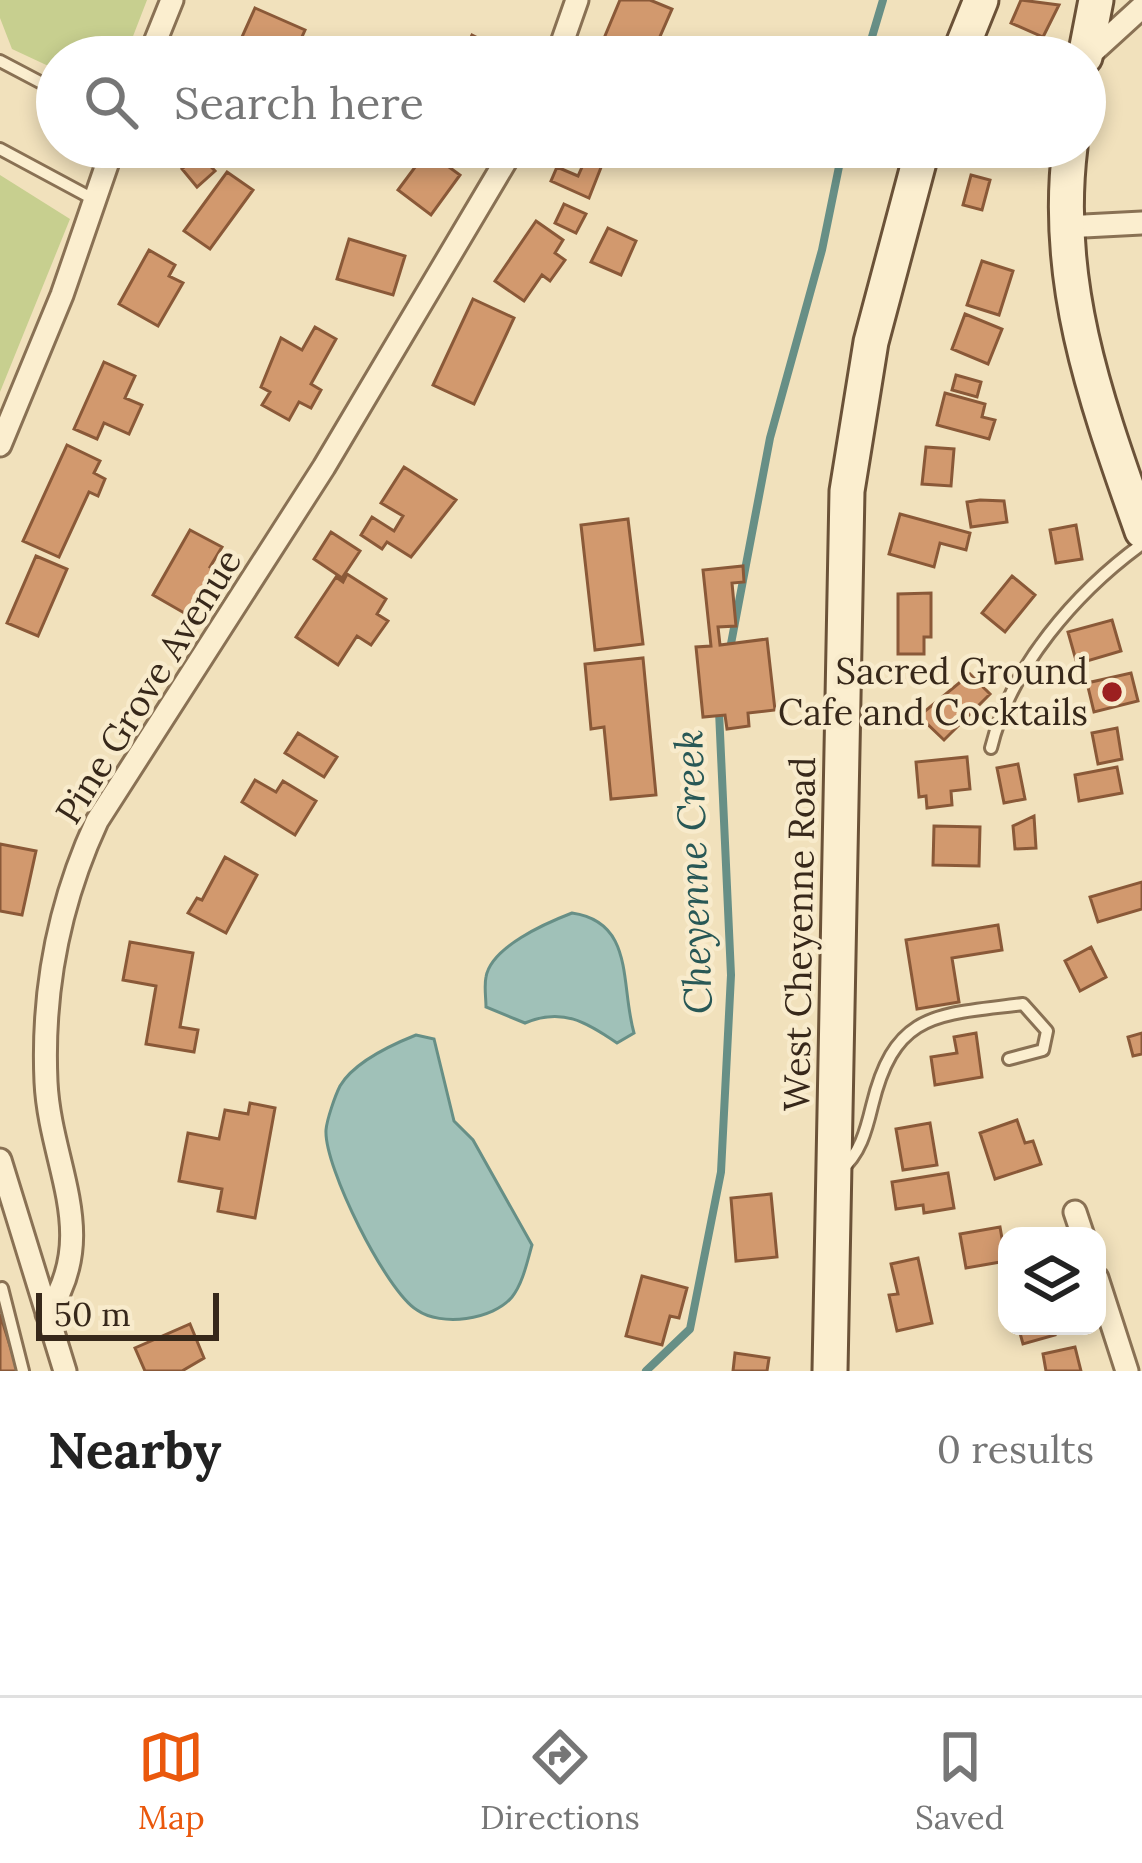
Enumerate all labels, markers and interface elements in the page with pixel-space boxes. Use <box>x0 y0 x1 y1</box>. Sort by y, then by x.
search box <box>36 36 1106 168</box>
icon: search <box>78 69 144 135</box>
text: Search here <box>174 74 424 131</box>
street label: Pine Grove Avenue <box>45 540 251 832</box>
place label: Sacred Ground Cafe and Cocktails <box>778 648 1088 735</box>
marker: Sacred Ground Cafe and Cocktails <box>1099 679 1125 705</box>
water label: Cheyenne Creek <box>663 729 723 1015</box>
street label: West Cheyenne Road <box>773 756 825 1112</box>
map controls <box>998 1227 1106 1335</box>
button: layers <box>998 1227 1106 1335</box>
scale bar <box>36 1287 219 1340</box>
text: 50 m <box>54 1293 131 1335</box>
text: Nearby <box>48 1417 221 1482</box>
text: 0 results <box>937 1424 1094 1474</box>
tab: Map <box>138 1724 205 1838</box>
tab: Directions <box>480 1724 640 1838</box>
tab: Saved <box>915 1724 1004 1838</box>

